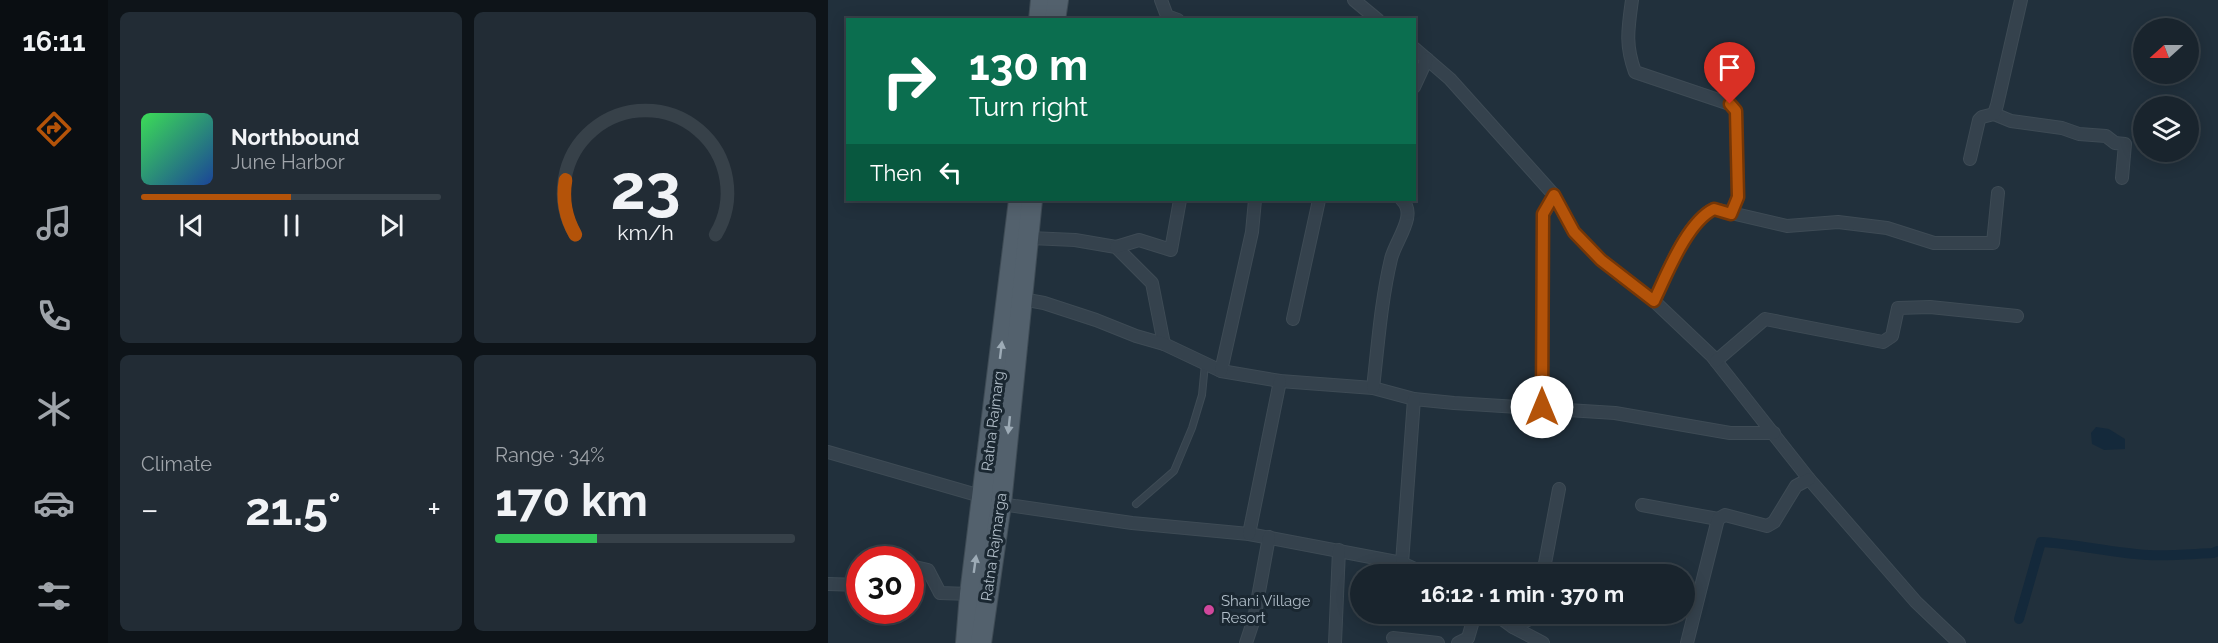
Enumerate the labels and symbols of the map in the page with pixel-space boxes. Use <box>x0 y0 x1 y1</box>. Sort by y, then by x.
north arrow <box>2133 18 2199 84</box>
pin <box>1704 42 1755 104</box>
one-way arrow <box>997 340 1006 359</box>
street label: Ratna Rajmarg <box>978 370 1008 472</box>
position arrow <box>1510 375 1574 439</box>
one-way arrow <box>1004 415 1014 434</box>
street label: Ratna Rajmarga <box>977 492 1011 602</box>
speed limit sign: 30 <box>846 546 924 624</box>
one-way arrow <box>970 554 979 573</box>
place label: Shani Village Resort <box>1221 592 1310 627</box>
marker: Shani Village Resort <box>1202 603 1216 617</box>

